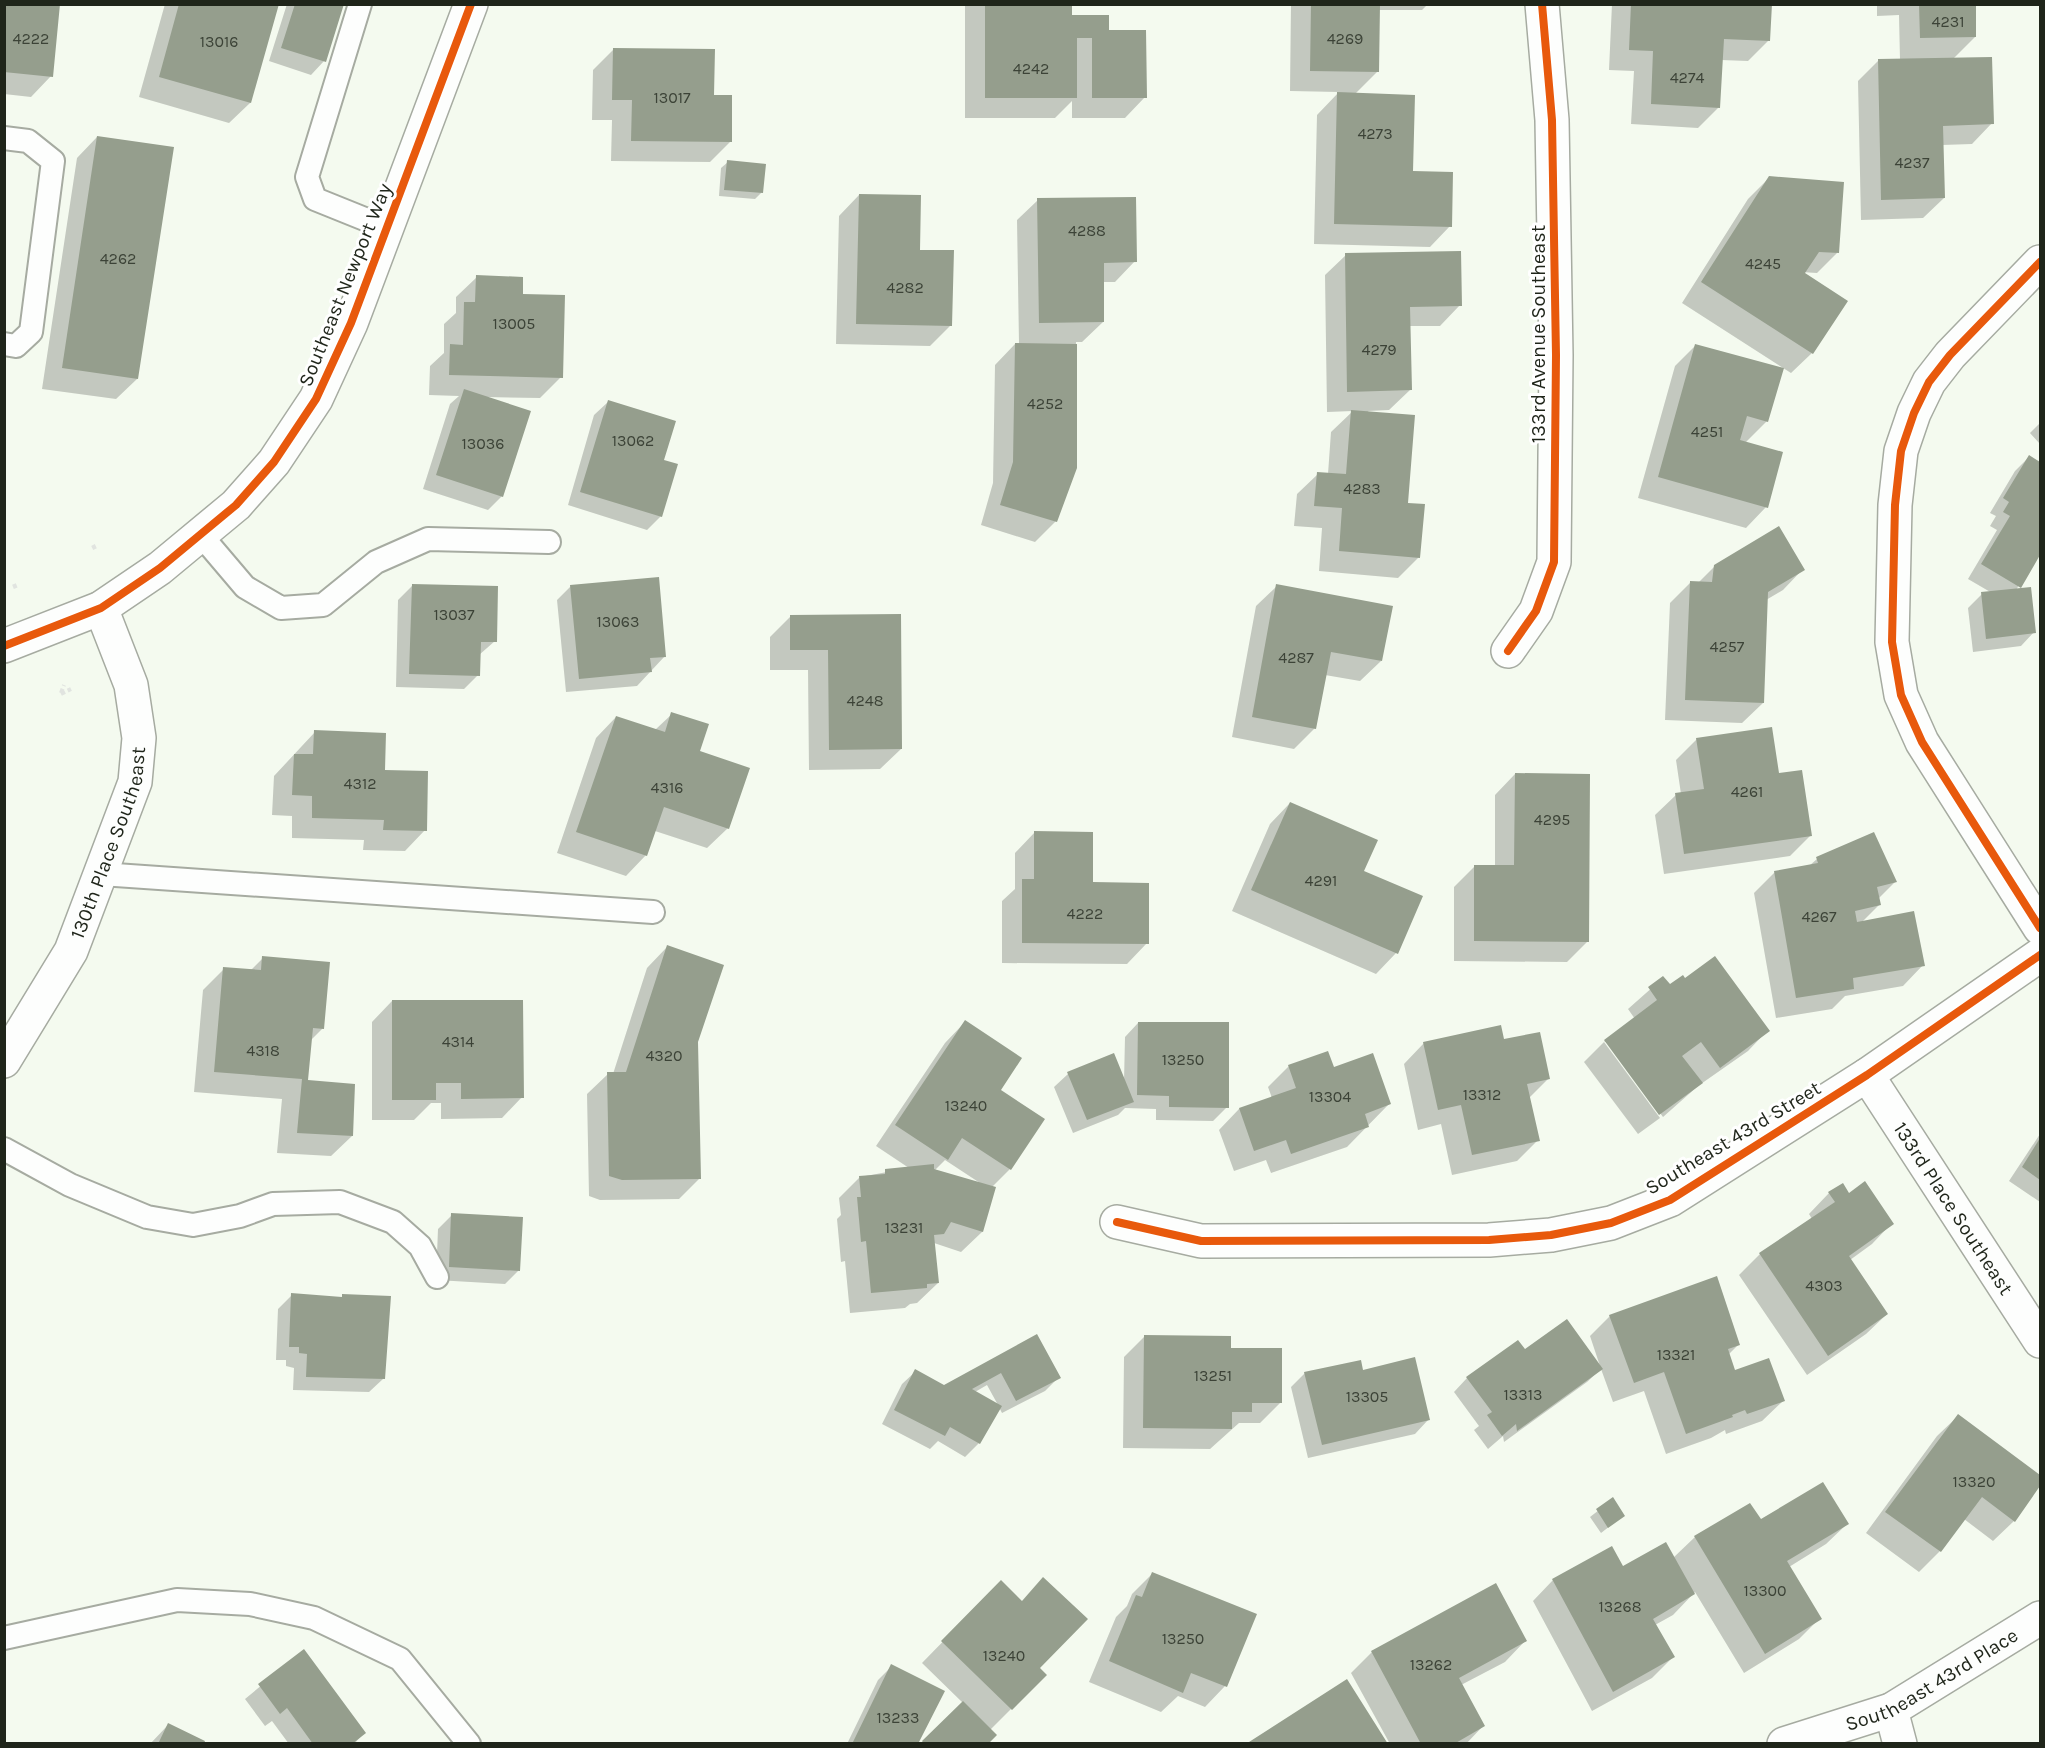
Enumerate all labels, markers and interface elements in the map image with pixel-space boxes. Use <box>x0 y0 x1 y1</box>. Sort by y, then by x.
house number: 4231 <box>1932 12 1964 31</box>
house number: 4222 <box>13 29 49 48</box>
house number: 4269 <box>1327 29 1363 48</box>
house number: 13016 <box>200 32 238 51</box>
house number: 4242 <box>1013 59 1049 78</box>
house number: 4274 <box>1670 68 1704 87</box>
house number: 13017 <box>653 88 691 107</box>
house number: 4273 <box>1357 124 1393 143</box>
house number: 4237 <box>1894 153 1930 172</box>
street label: Southeast Newport Way <box>294 180 396 390</box>
house number: 4288 <box>1068 221 1106 240</box>
street label: 133rd Avenue Southeast <box>1527 224 1550 443</box>
house number: 4262 <box>100 249 136 268</box>
house number: 4245 <box>1745 254 1781 273</box>
house number: 4282 <box>886 278 924 297</box>
house number: 13005 <box>493 314 535 333</box>
house number: 4279 <box>1362 340 1397 359</box>
house number: 4252 <box>1027 394 1063 413</box>
house number: 4251 <box>1691 422 1723 441</box>
house number: 13062 <box>612 431 654 450</box>
house number: 13036 <box>462 434 504 453</box>
house number: 4283 <box>1343 479 1381 498</box>
house number: 13037 <box>433 605 475 624</box>
house number: 13063 <box>597 612 639 631</box>
house number: 4257 <box>1710 637 1745 656</box>
house number: 4287 <box>1278 648 1314 667</box>
house number: 4248 <box>847 691 883 710</box>
street label: 130th Place Southeast <box>65 745 150 942</box>
house number: 4312 <box>344 774 376 793</box>
house number: 4316 <box>651 778 683 797</box>
house number: 4261 <box>1731 782 1763 801</box>
house number: 4295 <box>1534 810 1570 829</box>
house number: 4291 <box>1305 871 1337 890</box>
house number: 4222 <box>1067 904 1103 923</box>
house number: 4267 <box>1802 907 1837 926</box>
house number: 4314 <box>442 1032 474 1051</box>
house number: 4318 <box>246 1041 280 1060</box>
house number: 4320 <box>645 1046 683 1065</box>
house number: 13250 <box>1162 1050 1204 1069</box>
street label: Southeast 43rd Street <box>1641 1076 1825 1199</box>
house number: 13312 <box>1463 1085 1501 1104</box>
house number: 13304 <box>1309 1087 1351 1106</box>
house number: 13240 <box>945 1096 987 1115</box>
street label: 133rd Place Southeast <box>1889 1118 2018 1299</box>
house number: 13231 <box>885 1218 923 1237</box>
house number: 4303 <box>1805 1276 1843 1295</box>
house number: 13321 <box>1657 1345 1695 1364</box>
house number: 13251 <box>1194 1366 1232 1385</box>
house number: 13313 <box>1504 1385 1542 1404</box>
house number: 13305 <box>1346 1387 1388 1406</box>
house number: 13320 <box>1953 1472 1995 1491</box>
house number: 13300 <box>1743 1581 1787 1600</box>
house number: 13268 <box>1599 1597 1642 1616</box>
street label: Southeast 43rd Place <box>1842 1623 2022 1735</box>
house number: 13250 <box>1162 1629 1204 1648</box>
house number: 13240 <box>983 1646 1025 1665</box>
house number: 13262 <box>1410 1655 1452 1674</box>
house number: 13233 <box>877 1708 919 1727</box>

